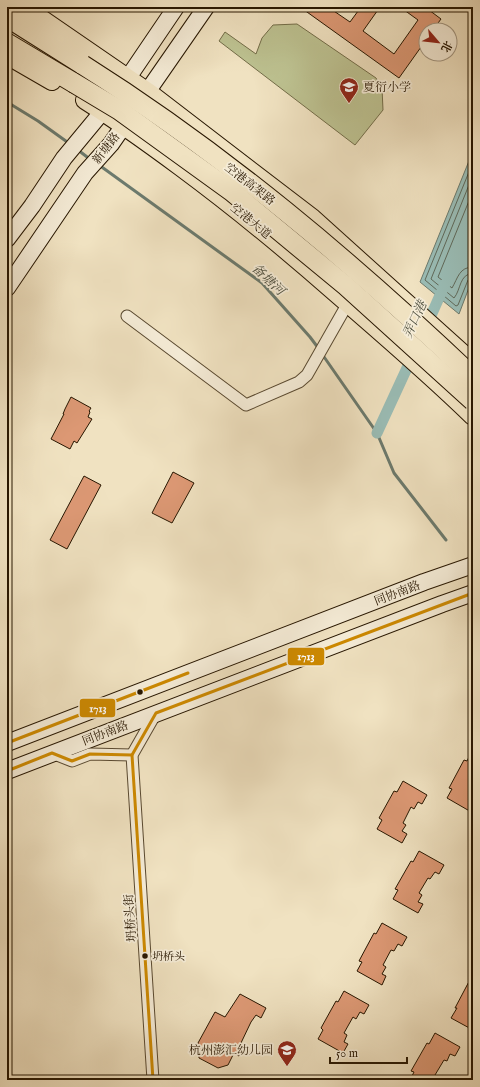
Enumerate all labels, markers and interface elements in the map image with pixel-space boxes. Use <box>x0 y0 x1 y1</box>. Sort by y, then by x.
north arrow <box>418 22 458 62</box>
text: 北 <box>437 38 455 54</box>
school or university icon: 夏衍小学 <box>338 76 360 104</box>
place label: 夏衍小学 <box>363 80 411 95</box>
street label: 新塘路 <box>89 130 123 167</box>
street label: 空港高架路 <box>221 160 278 209</box>
street label: 空港大道 <box>227 200 274 242</box>
water label: 备塘河 <box>248 261 289 301</box>
water label: 弄口港 <box>399 297 432 341</box>
street label: 同协南路 <box>372 578 422 609</box>
line badge: 1713 <box>287 647 325 666</box>
text: 1713 <box>297 650 315 664</box>
unlabelled marker <box>135 687 145 697</box>
line badge: 1713 <box>79 698 116 718</box>
text: 1713 <box>89 702 107 716</box>
street label: 同协南路 <box>80 718 130 749</box>
street label: 坍桥头街 <box>121 893 140 942</box>
place label: 坍桥头 <box>152 950 185 964</box>
marker: 坍桥头 <box>140 951 150 961</box>
school or university icon: 杭州澎汇幼儿园 <box>276 1039 298 1067</box>
scale bar <box>330 1039 407 1065</box>
place label: 杭州澎汇幼儿园 <box>189 1043 273 1058</box>
text: 50 m <box>336 1046 358 1061</box>

